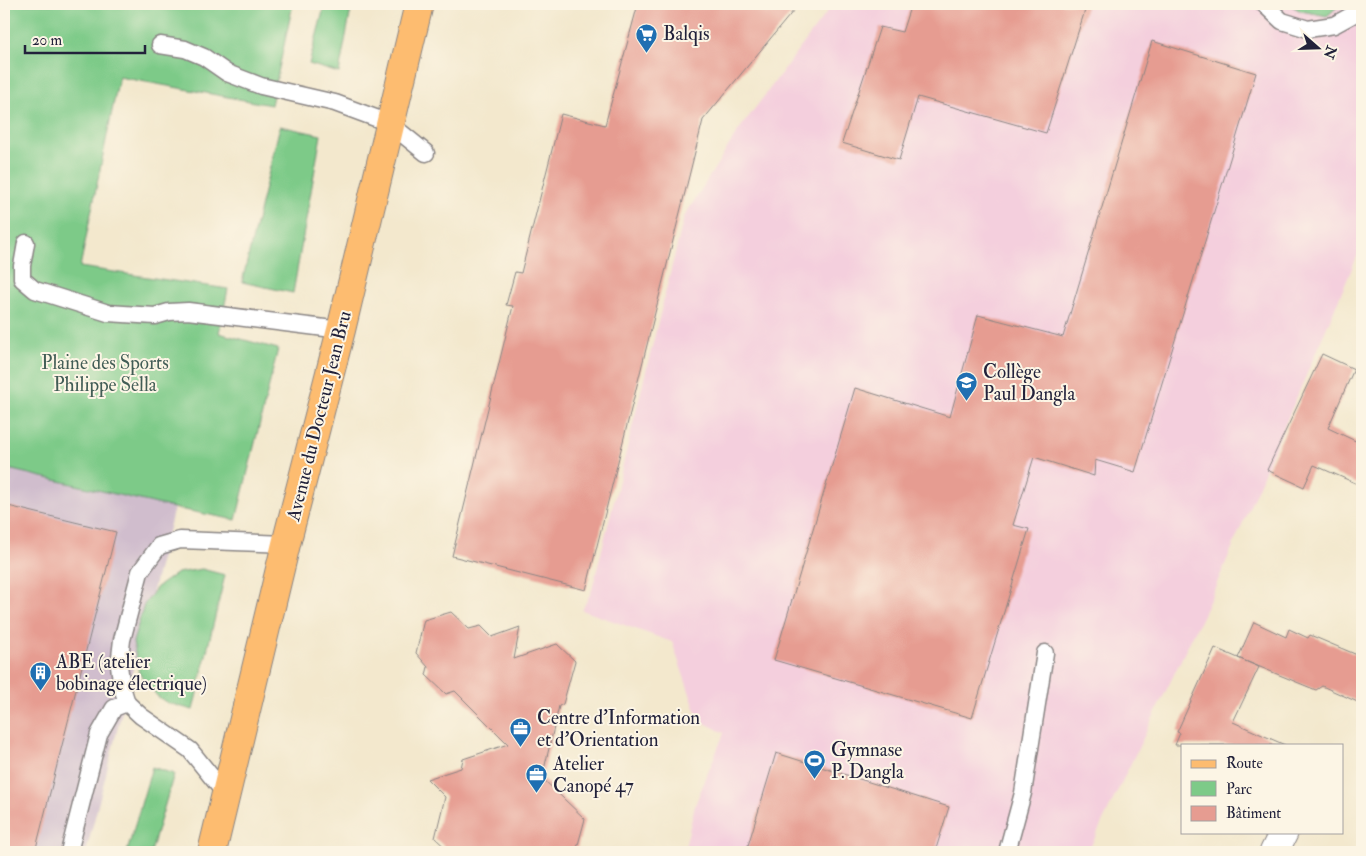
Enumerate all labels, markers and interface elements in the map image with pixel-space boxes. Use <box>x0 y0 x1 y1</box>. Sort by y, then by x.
scale bar <box>25 22 145 54</box>
supermarket icon: Balqis <box>635 22 659 53</box>
place label: Balqis <box>663 22 710 46</box>
north arrow <box>1294 22 1344 72</box>
text: 20 m <box>32 31 62 50</box>
text: N <box>1319 43 1340 62</box>
street label: Avenue du Docteur Jean Bru <box>281 308 357 524</box>
park label: Plaine des Sports Philippe Sella <box>41 351 169 398</box>
place label: Collège Paul Dangla <box>983 360 1075 406</box>
school or university icon: Collège Paul Dangla <box>955 371 979 402</box>
place label: ABE (atelier bobinage électrique) <box>55 650 207 696</box>
building icon: ABE (atelier bobinage électrique) <box>28 661 52 692</box>
place label: Centre d'Information et d'Orientation <box>537 706 700 752</box>
office icon: Centre d'Information et d'Orientation <box>509 717 533 748</box>
place label: Gymnase P. Dangla <box>831 738 904 784</box>
legend <box>1181 744 1344 834</box>
sports icon: Gymnase P. Dangla <box>803 749 827 780</box>
place label: Atelier Canopé 47 <box>552 752 634 799</box>
text: Route <box>1226 754 1263 773</box>
office icon: Atelier Canopé 47 <box>525 763 549 794</box>
text: Parc <box>1226 780 1252 799</box>
text: Bâtiment <box>1226 804 1281 823</box>

